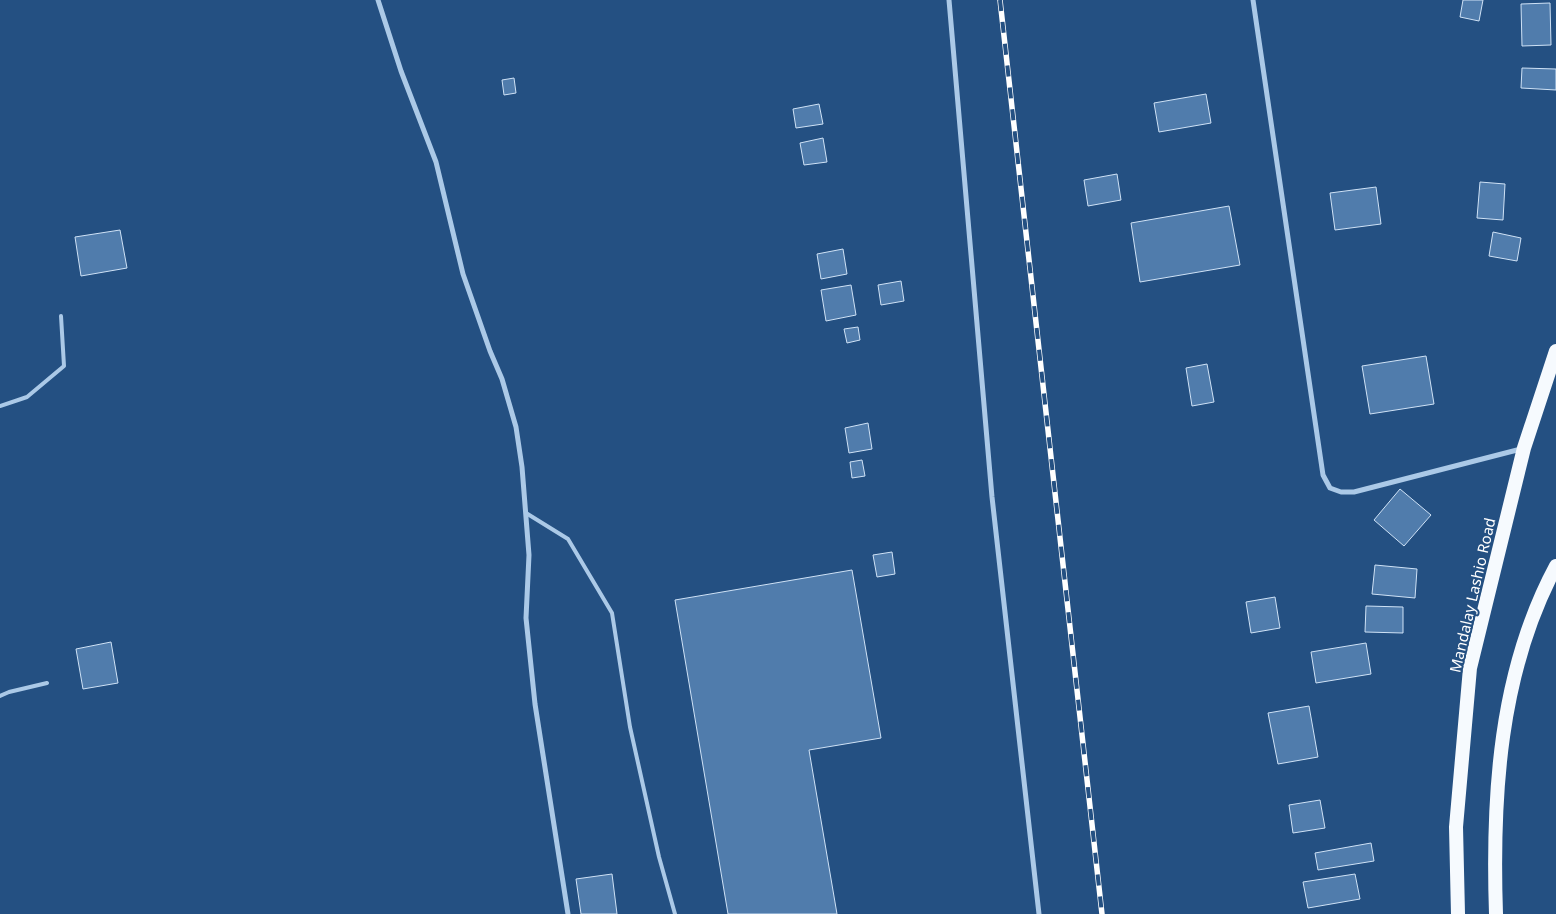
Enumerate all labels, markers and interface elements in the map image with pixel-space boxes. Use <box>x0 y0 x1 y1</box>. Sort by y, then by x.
street label: Mandalay Lashio Road <box>1444 516 1500 674</box>

